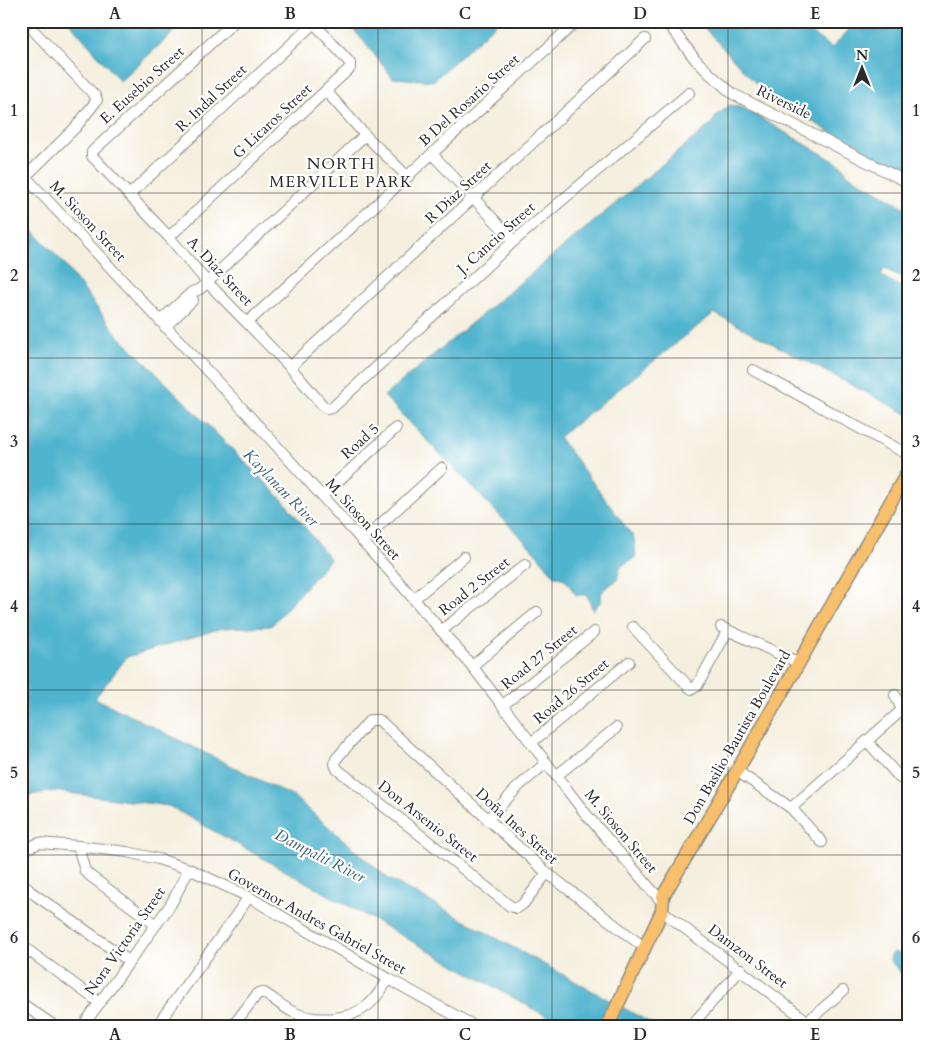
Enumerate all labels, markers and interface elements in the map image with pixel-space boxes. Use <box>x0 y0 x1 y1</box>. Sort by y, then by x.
text: A <box>109 3 121 25</box>
text: B <box>284 3 296 25</box>
text: C <box>459 3 471 25</box>
text: D <box>633 3 647 25</box>
text: E <box>810 3 820 25</box>
street label: E. Eusebio Street <box>96 42 189 128</box>
north arrow <box>838 42 888 92</box>
text: N <box>856 46 868 65</box>
street label: B Del Rosario Street <box>414 49 524 151</box>
street label: R. Indal Street <box>171 60 251 136</box>
street label: G Licaros Street <box>228 79 316 163</box>
street label: Riverside <box>753 80 815 124</box>
text: 1 <box>10 100 18 122</box>
text: 1 <box>912 100 920 122</box>
district label: NORTH MERVILLE PARK <box>269 153 413 193</box>
street label: R Diaz Street <box>420 156 496 228</box>
street label: M. Sioson Street <box>45 176 131 266</box>
street label: J. Cancio Street <box>451 197 540 280</box>
street label: A. Diaz Street <box>183 232 258 310</box>
text: 2 <box>10 265 18 287</box>
text: 2 <box>912 265 920 287</box>
street label: Road 5 <box>337 419 383 463</box>
text: 3 <box>10 431 18 453</box>
text: 3 <box>912 431 920 453</box>
water label: Kaylanan River <box>238 444 324 532</box>
street label: M. Sioson Street <box>321 474 405 564</box>
street label: Road 2 Street <box>434 552 514 620</box>
text: 4 <box>10 596 18 618</box>
text: 4 <box>912 596 920 618</box>
street label: Road 27 Street <box>497 620 581 694</box>
street label: Don Basilio Bautista Boulevard <box>679 646 795 828</box>
street label: Road 26 Street <box>529 653 613 728</box>
text: 5 <box>10 762 18 784</box>
text: 5 <box>912 762 920 784</box>
street label: Don Arsenio Street <box>374 776 482 867</box>
street label: Doña Ines Street <box>471 783 563 869</box>
street label: M. Sioson Street <box>580 785 662 877</box>
water label: Dampalit River <box>271 824 370 889</box>
street label: Governor Andres Gabriel Street <box>224 863 410 979</box>
street label: Nora Victoria Street <box>80 883 170 999</box>
street label: Damzon Street <box>704 919 792 993</box>
text: 6 <box>10 927 18 949</box>
text: 6 <box>912 927 920 949</box>
text: A <box>109 1024 121 1046</box>
text: B <box>284 1024 296 1046</box>
text: C <box>459 1024 471 1046</box>
text: D <box>633 1024 647 1046</box>
text: E <box>810 1024 820 1046</box>

